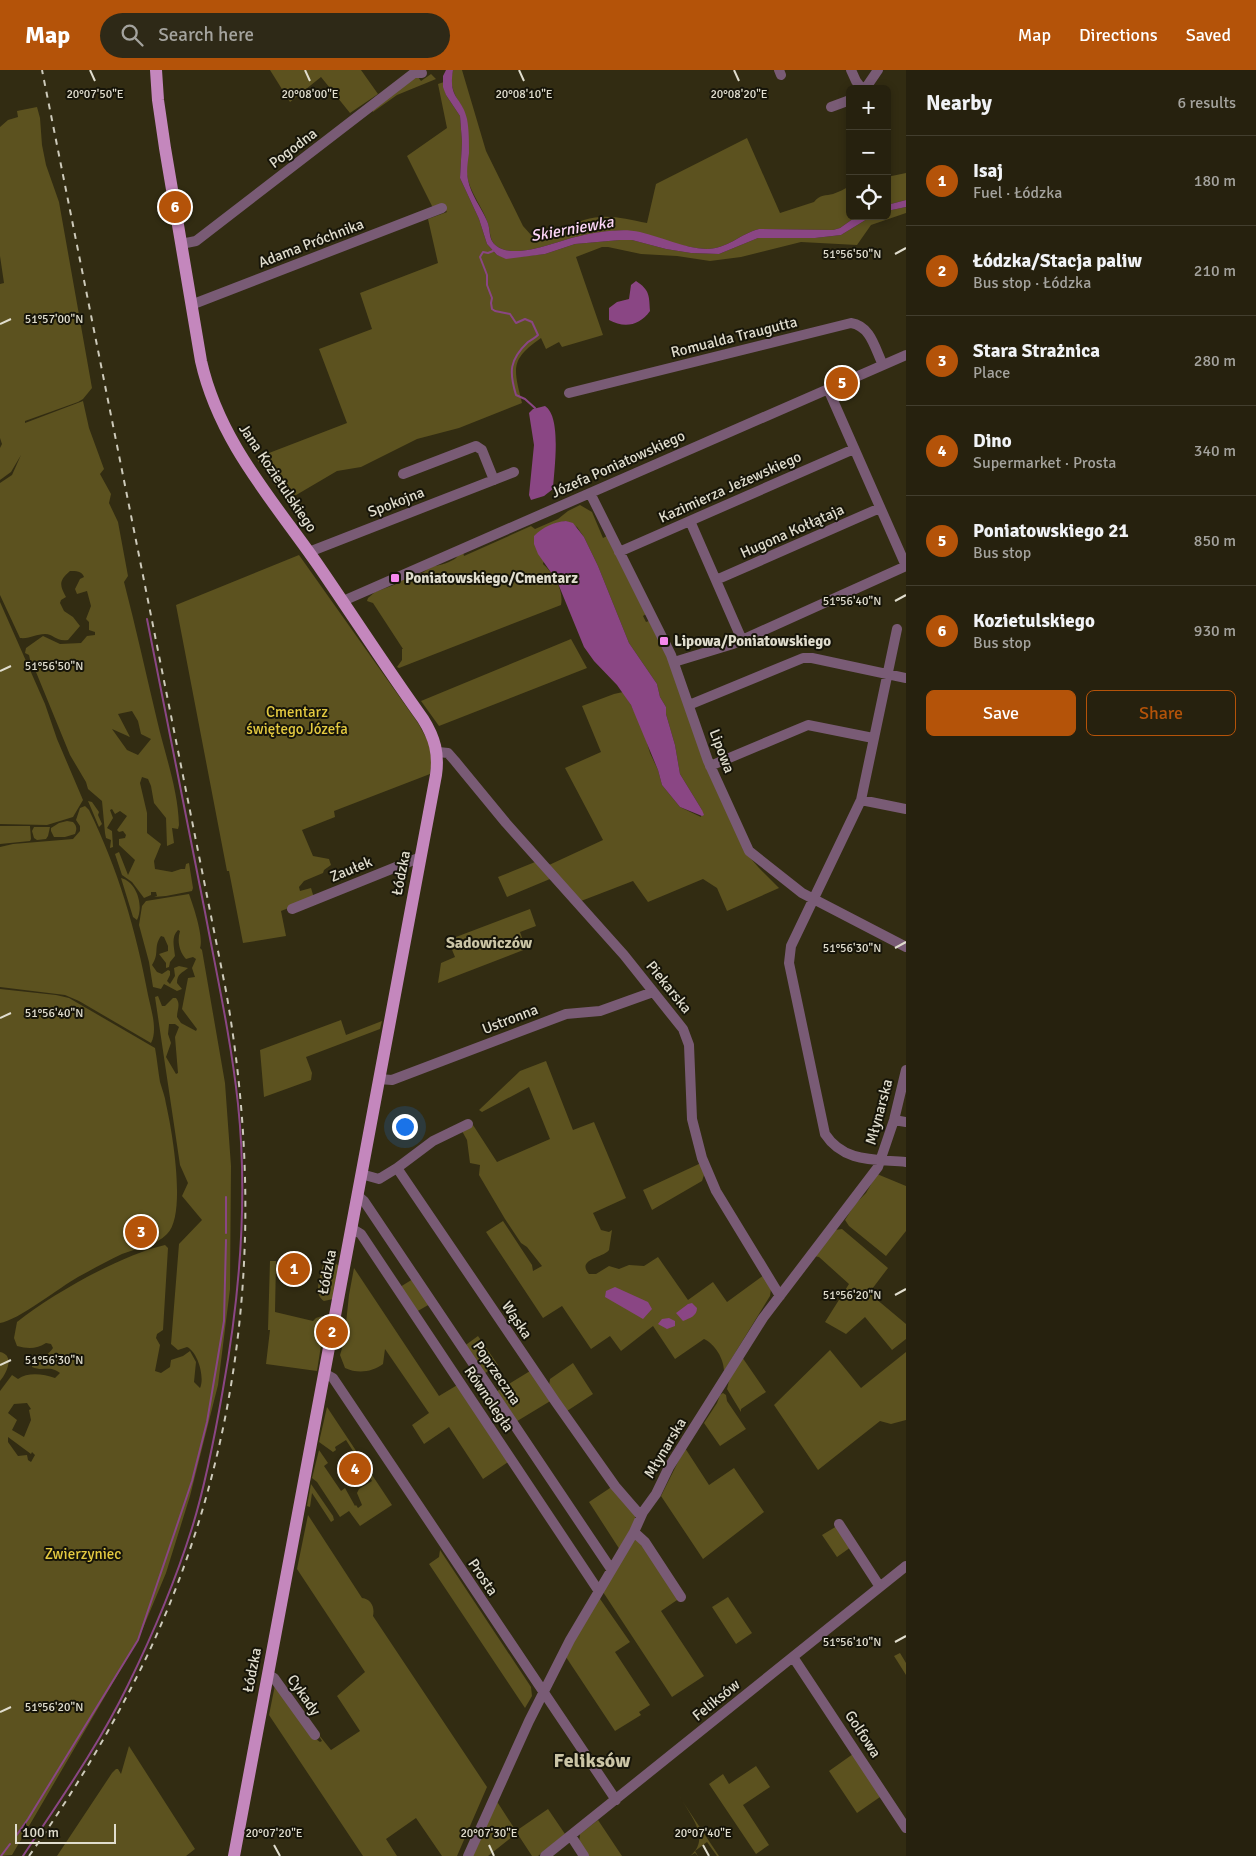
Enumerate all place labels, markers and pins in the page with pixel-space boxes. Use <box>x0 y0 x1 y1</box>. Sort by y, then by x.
pin: 6 <box>159 188 191 226</box>
pin: 5 <box>826 364 858 402</box>
place label: Poniatowskiego/Cmentarz <box>405 569 578 587</box>
marker: Poniatowskiego/Cmentarz <box>389 572 401 584</box>
place label: Lipowa/Poniatowskiego <box>674 632 831 650</box>
marker: Lipowa/Poniatowskiego <box>658 635 670 647</box>
pin: 3 <box>125 1213 157 1251</box>
pin: 1 <box>278 1250 310 1288</box>
pin: 2 <box>316 1313 348 1351</box>
pin: 4 <box>339 1450 371 1488</box>

